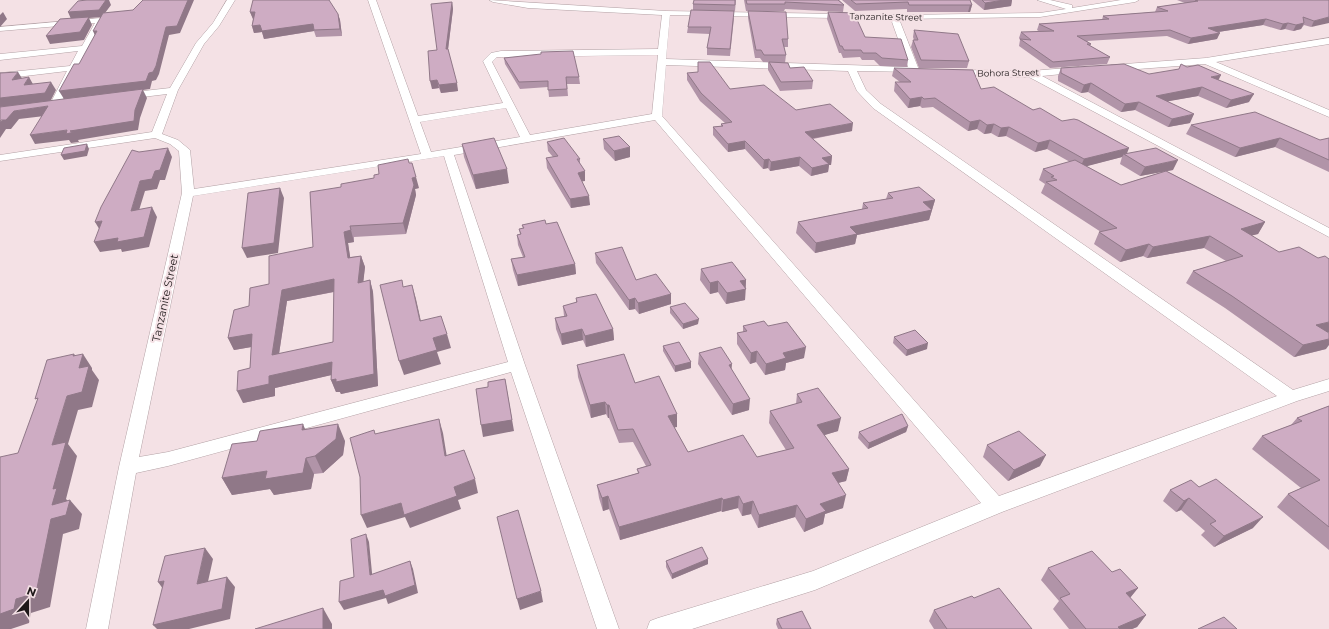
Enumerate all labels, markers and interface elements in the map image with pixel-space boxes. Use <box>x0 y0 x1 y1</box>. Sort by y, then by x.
street label: Tanzanite Street <box>849 10 923 23</box>
street label: Bohora Street <box>977 66 1040 79</box>
street label: Tanzanite Street <box>149 252 181 343</box>
north arrow <box>8 581 48 621</box>
text: N <box>25 584 38 600</box>

